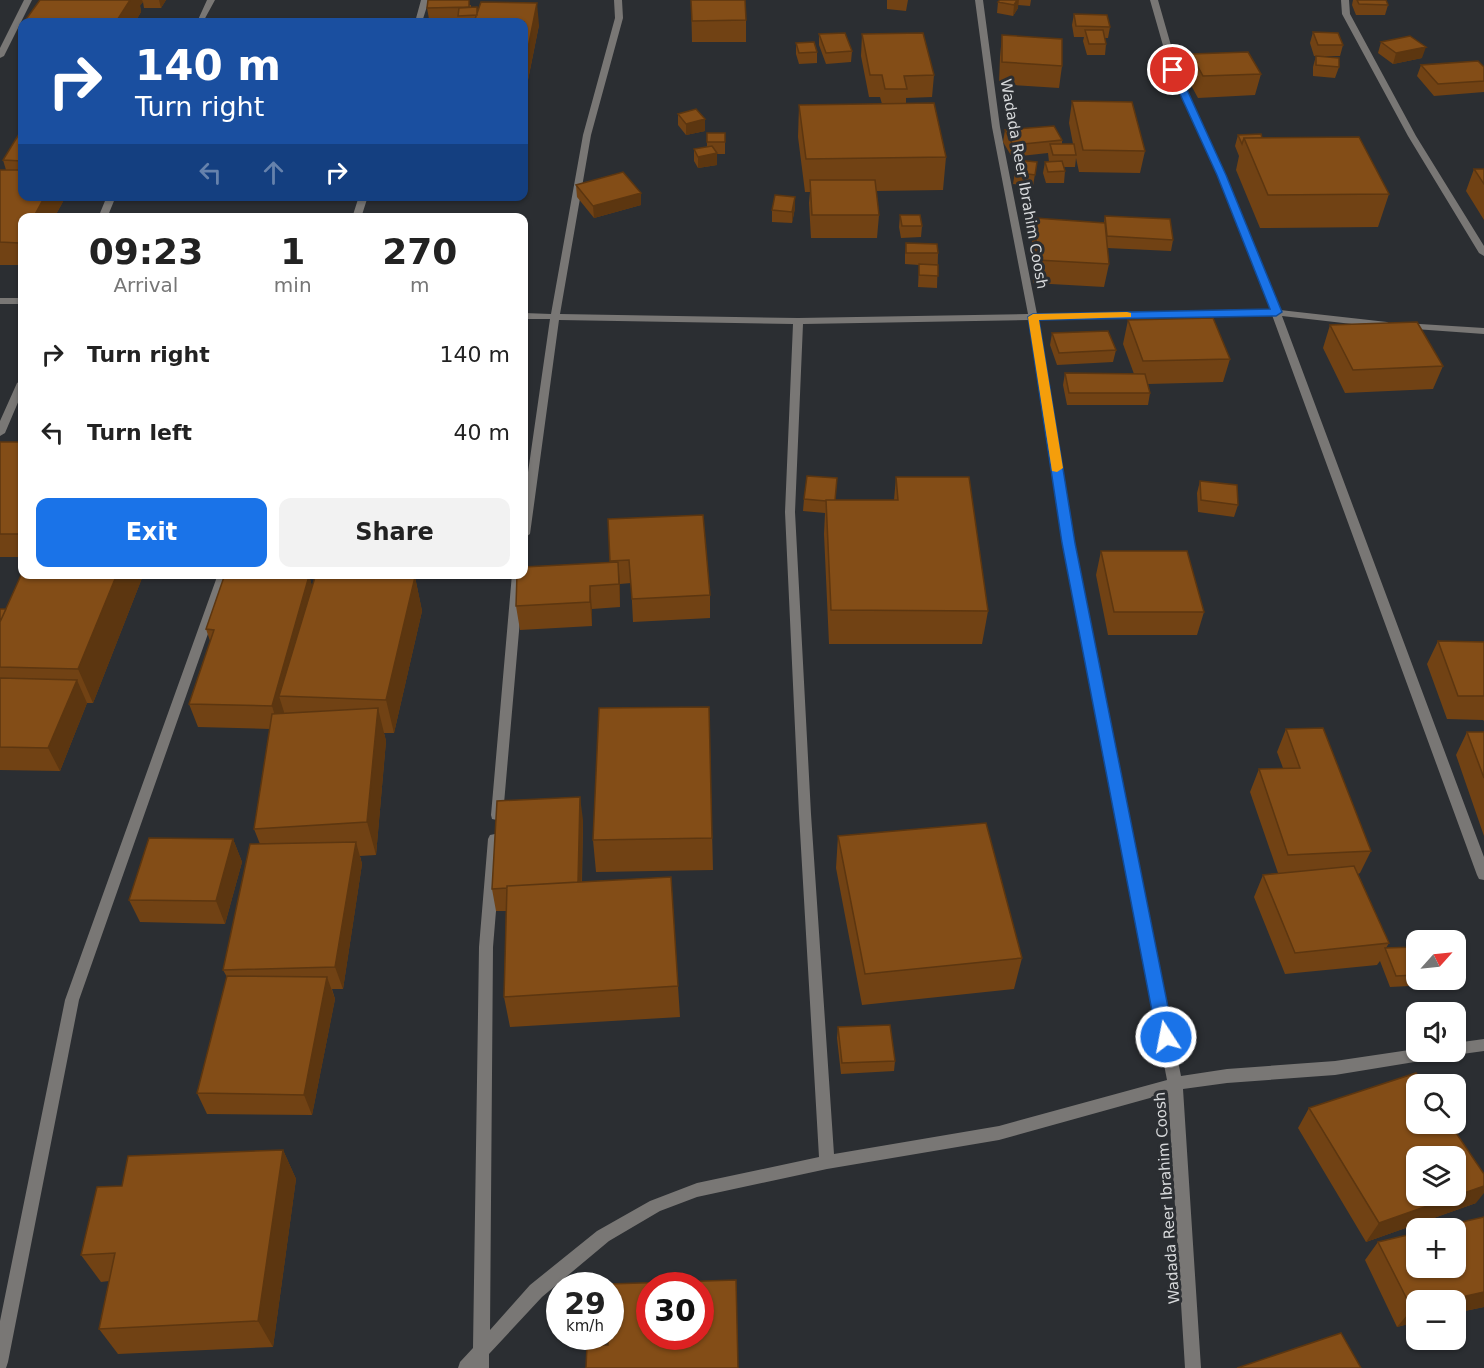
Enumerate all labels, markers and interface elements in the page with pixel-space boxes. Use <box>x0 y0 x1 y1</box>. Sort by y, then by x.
text: 140 m <box>135 41 281 90</box>
icon: right <box>36 42 114 120</box>
pin <box>1147 44 1198 95</box>
icon: arrive <box>1156 53 1189 86</box>
street label: Wadada Reer Ibrahim Coosh <box>997 78 1051 290</box>
text: Turn right <box>135 91 264 122</box>
icon: left <box>194 156 227 189</box>
icon: ahead <box>257 156 290 189</box>
icon: right <box>320 156 353 189</box>
text: 09:23 <box>89 231 203 272</box>
text: 1 <box>280 231 305 272</box>
text: 270 <box>382 231 457 272</box>
text: Arrival <box>113 273 178 297</box>
text: min <box>274 273 312 297</box>
text: m <box>410 273 430 297</box>
icon: right <box>36 338 69 371</box>
text: Turn right <box>87 342 210 367</box>
text: 140 m <box>440 342 510 367</box>
icon: left <box>36 416 69 449</box>
text: Turn left <box>87 420 192 445</box>
text: 40 m <box>454 420 510 445</box>
button: Exit <box>36 498 267 567</box>
button: Share <box>279 498 510 567</box>
north arrow <box>1406 930 1466 990</box>
map controls <box>1406 930 1466 1350</box>
button: sound <box>1406 1002 1466 1062</box>
position arrow <box>1134 1005 1198 1069</box>
button: search <box>1406 1074 1466 1134</box>
street label: Wadada Reer Ibrahim Coosh <box>1151 1091 1183 1305</box>
button: layers <box>1406 1146 1466 1206</box>
button: + <box>1406 1218 1466 1278</box>
speed limit sign: 30 <box>636 1272 714 1350</box>
text: 29 <box>564 1286 606 1321</box>
button: − <box>1406 1290 1466 1350</box>
text: km/h <box>566 1317 604 1335</box>

